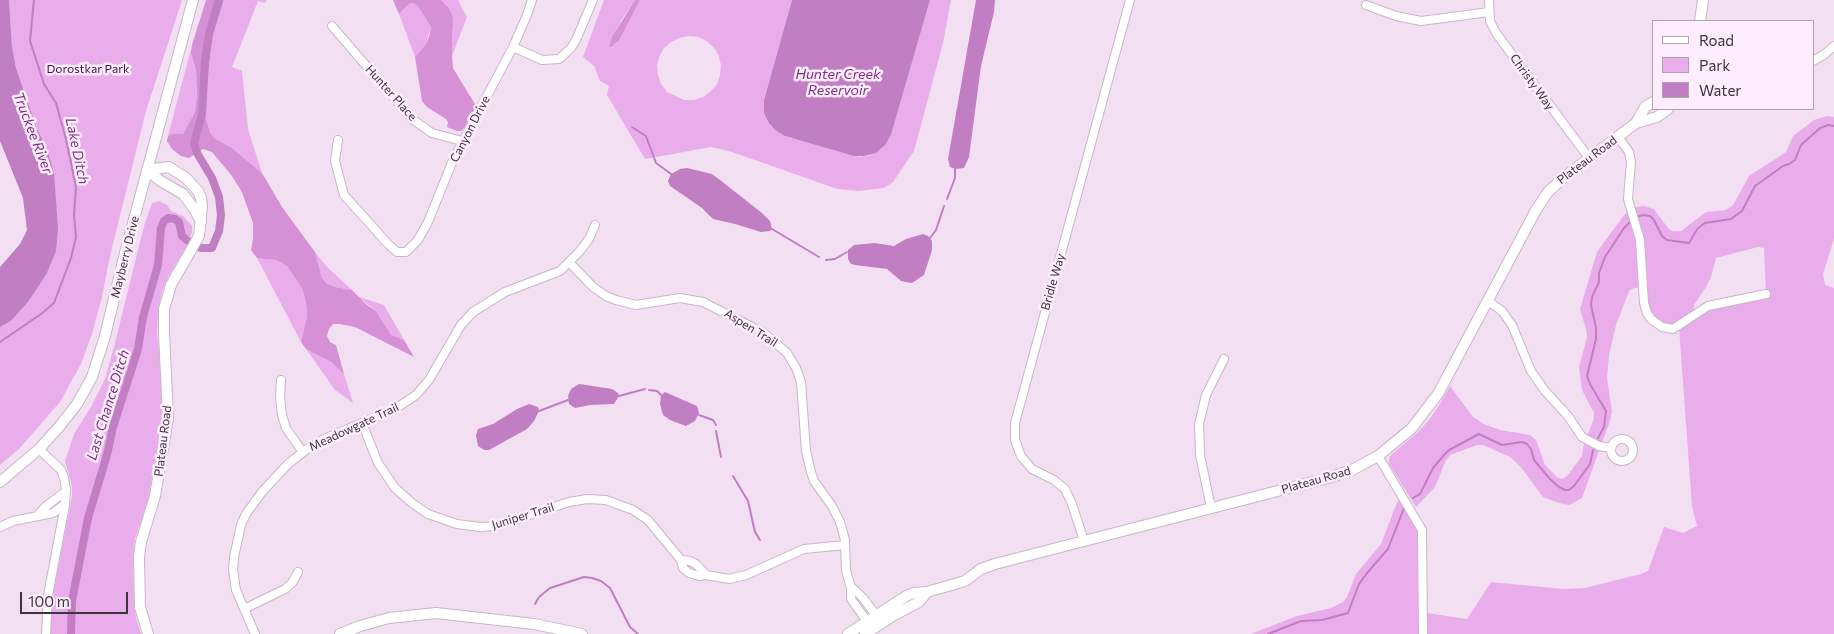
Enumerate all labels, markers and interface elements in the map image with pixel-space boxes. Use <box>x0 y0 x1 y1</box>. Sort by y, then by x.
legend <box>1652 20 1814 110</box>
text: Road <box>1699 31 1734 49</box>
street label: Christy Way <box>1507 51 1557 113</box>
text: Park <box>1699 56 1730 74</box>
park label: Dorostkar Park <box>47 62 129 76</box>
street label: Hunter Place <box>362 62 420 124</box>
water label: Hunter Creek Reservoir <box>796 66 880 98</box>
text: Water <box>1699 81 1741 99</box>
water label: Truckee River <box>10 90 56 176</box>
street label: Canyon Drive <box>447 93 493 165</box>
water label: Lake Ditch <box>62 116 92 186</box>
street label: Plateau Road <box>1554 133 1620 187</box>
street label: Mayberry Drive <box>108 214 142 300</box>
street label: Bridle Way <box>1038 252 1068 312</box>
street label: Aspen Trail <box>722 306 780 350</box>
water label: Last Chance Ditch <box>83 348 133 462</box>
street label: Meadowgate Trail <box>307 400 401 454</box>
street label: Plateau Road <box>152 405 174 477</box>
street label: Plateau Road <box>1280 463 1352 497</box>
street label: Juniper Trail <box>490 500 556 532</box>
scale bar <box>22 582 130 614</box>
text: 100 m <box>28 592 70 610</box>

